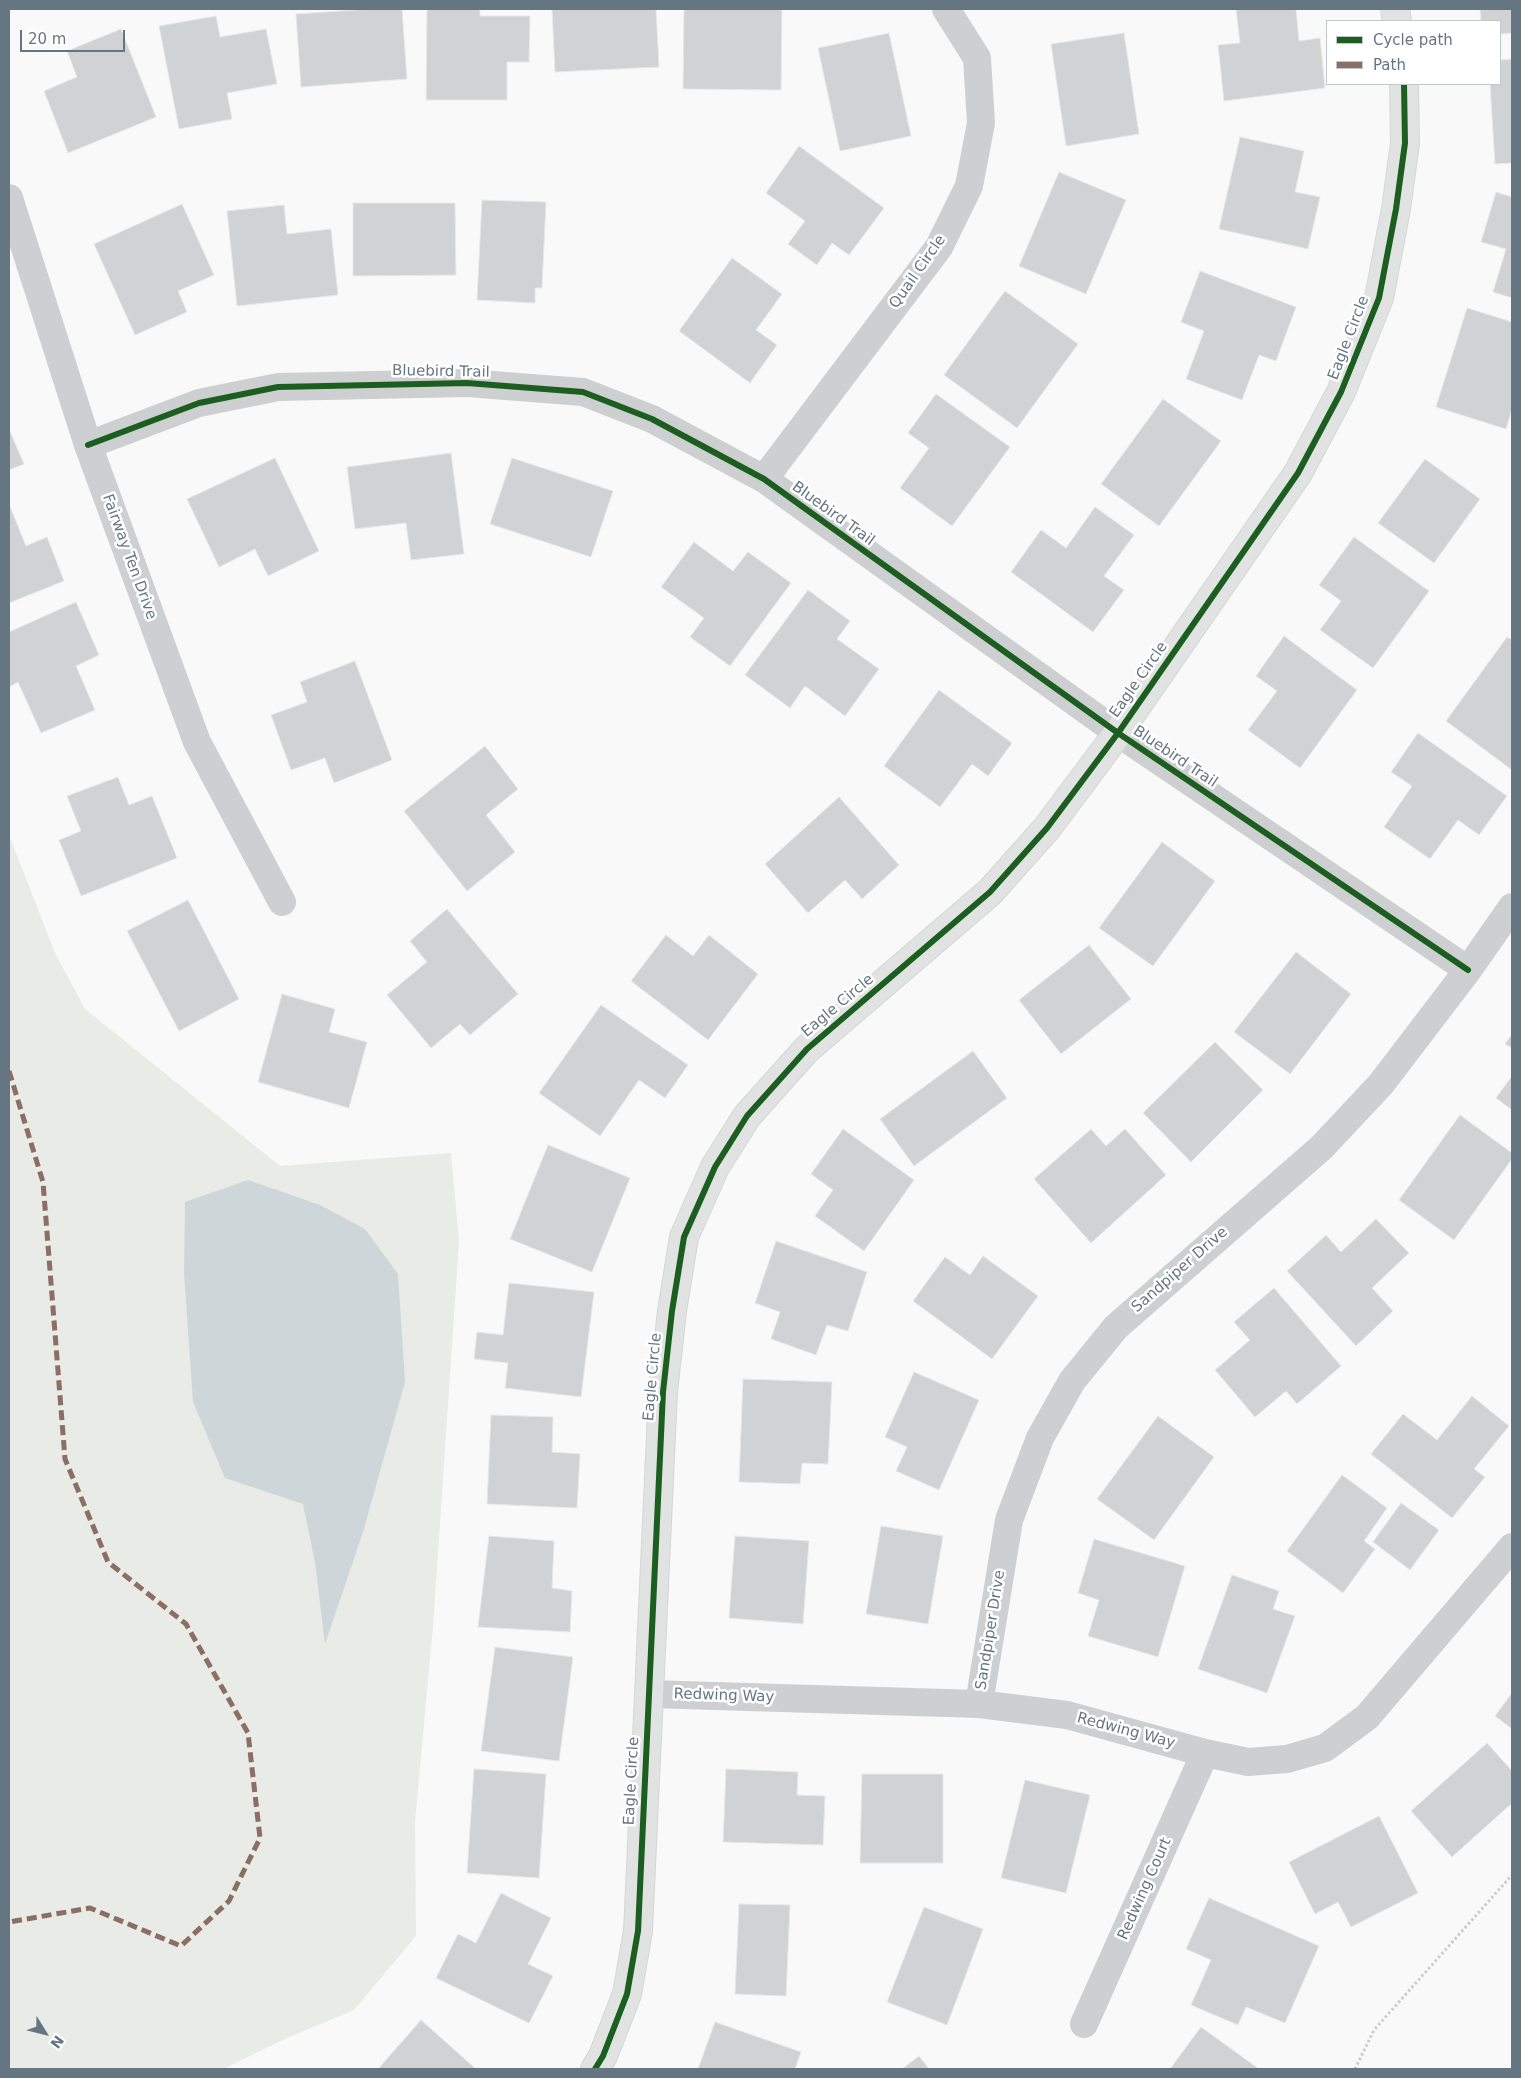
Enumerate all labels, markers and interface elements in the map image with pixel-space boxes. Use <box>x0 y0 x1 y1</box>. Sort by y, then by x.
scale bar <box>22 20 128 52</box>
legend <box>1326 20 1501 85</box>
text: 20 m <box>28 30 66 48</box>
text: Cycle path <box>1373 31 1453 49</box>
text: Path <box>1373 56 1406 74</box>
street label: Quail Circle <box>886 232 950 312</box>
street label: Eagle Circle <box>1325 293 1373 383</box>
street label: Bluebird Trail <box>392 362 490 382</box>
street label: Bluebird Trail <box>788 478 878 550</box>
street label: Fairway Ten Drive <box>98 492 160 622</box>
street label: Eagle Circle <box>1106 639 1172 721</box>
street label: Bluebird Trail <box>1129 722 1221 792</box>
street label: Eagle Circle <box>798 971 878 1041</box>
street label: Sandpiper Drive <box>1128 1223 1232 1317</box>
street label: Eagle Circle <box>640 1332 666 1422</box>
street label: Sandpiper Drive <box>973 1569 1009 1691</box>
street label: Redwing Way <box>673 1685 775 1707</box>
street label: Redwing Way <box>1075 1709 1177 1753</box>
street label: Eagle Circle <box>621 1736 643 1826</box>
street label: Redwing Court <box>1114 1835 1176 1943</box>
north arrow <box>20 2008 70 2058</box>
text: N <box>47 2032 67 2051</box>

